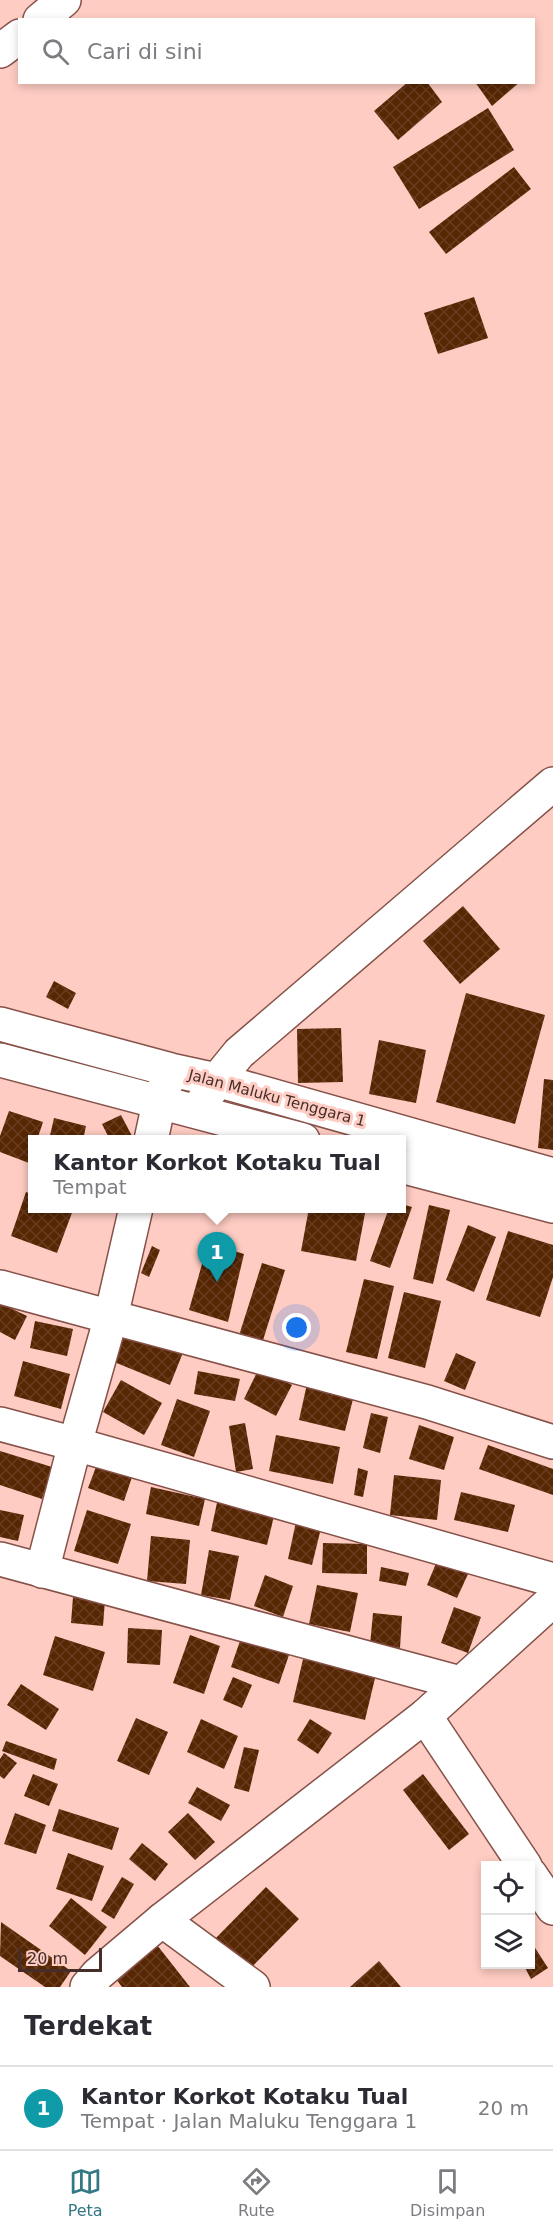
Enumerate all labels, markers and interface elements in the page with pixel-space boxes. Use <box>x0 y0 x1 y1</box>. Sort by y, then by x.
search box <box>18 18 535 84</box>
icon: search <box>39 35 72 68</box>
text: Cari di sini <box>87 39 203 64</box>
street label: Jalan Maluku Tenggara 1 <box>185 1065 368 1130</box>
popup <box>28 1135 406 1213</box>
text: Kantor Korkot Kotaku Tual <box>53 1150 381 1175</box>
text: Tempat <box>53 1175 127 1199</box>
pin: 1 <box>198 1232 236 1282</box>
your location <box>282 1313 311 1342</box>
map controls <box>481 1861 535 1969</box>
button: locate <box>481 1861 535 1915</box>
button: layers <box>481 1915 535 1969</box>
scale bar <box>18 1945 102 1972</box>
text: 20 m <box>27 1949 68 1968</box>
text: Terdekat <box>24 2011 152 2041</box>
text: Kantor Korkot Kotaku Tual <box>81 2084 408 2109</box>
text: 1 <box>37 2096 50 2120</box>
text: 20 m <box>478 2096 529 2120</box>
text: Tempat · Jalan Maluku Tenggara 1 <box>81 2109 417 2133</box>
tab: Peta <box>68 2165 103 2220</box>
tab: Rute <box>238 2165 275 2220</box>
tab: Disimpan <box>410 2165 485 2220</box>

